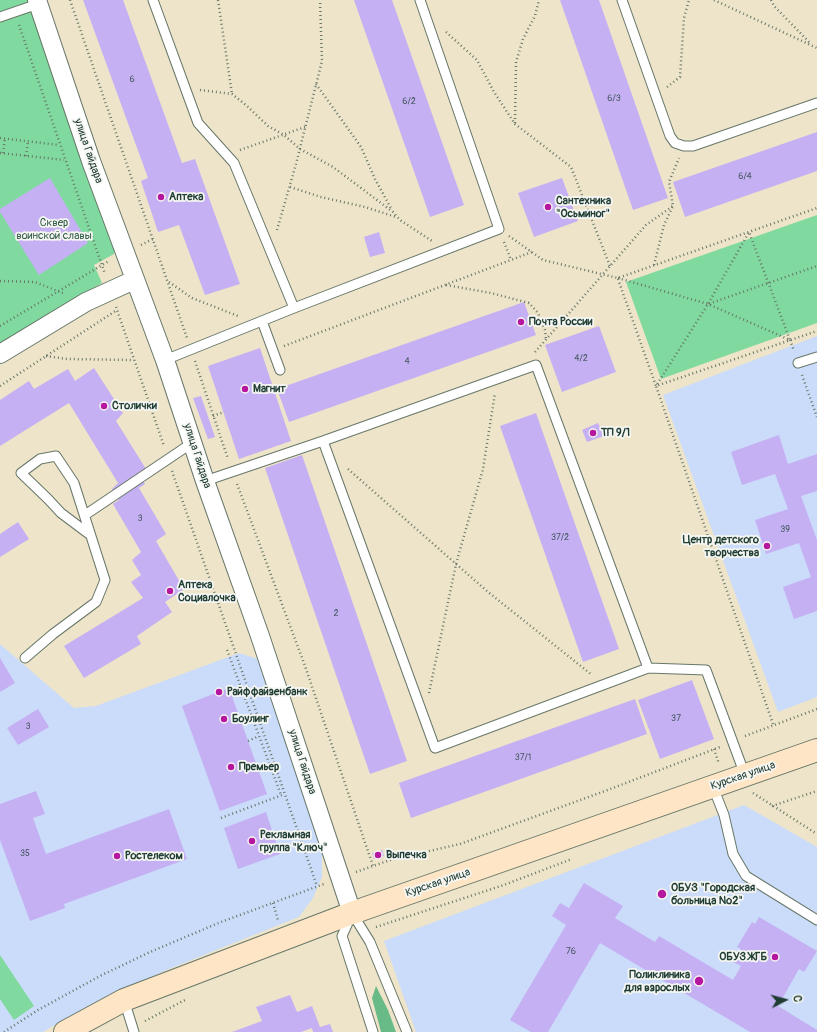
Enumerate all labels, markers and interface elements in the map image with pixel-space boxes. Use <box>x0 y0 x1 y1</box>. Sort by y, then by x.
house number: 6 <box>129 75 135 85</box>
house number: 6/3 <box>607 94 621 104</box>
house number: 6/2 <box>402 97 416 107</box>
street label: улица Гайдара <box>71 117 105 185</box>
house number: 6/4 <box>738 172 752 182</box>
place label: Аптека <box>169 190 203 204</box>
marker: Аптека <box>156 192 166 202</box>
place label: Сантехника "Осьминог" <box>556 194 611 220</box>
marker: Сантехника "Осьминог" <box>543 202 553 212</box>
park label: Сквер воинской славы <box>16 216 92 242</box>
place label: Почта России <box>529 315 592 329</box>
marker: Почта России <box>516 317 526 327</box>
house number: 4/2 <box>574 354 588 364</box>
house number: 4 <box>404 357 410 367</box>
place label: Магнит <box>253 382 286 396</box>
marker: Магнит <box>240 384 250 394</box>
place label: Столички <box>112 399 157 413</box>
marker: Столички <box>99 401 109 411</box>
street label: улица Гайдара <box>180 422 214 490</box>
place label: ТП 9/1 <box>601 426 630 440</box>
marker: ТП 9/1 <box>588 428 598 438</box>
house number: 3 <box>137 514 143 524</box>
house number: 39 <box>780 525 790 535</box>
house number: 37/2 <box>551 533 569 543</box>
place label: Центр детского творчества <box>683 533 759 559</box>
marker: Центр детского творчества <box>762 541 772 551</box>
place label: Аптека Социалочка <box>178 578 236 604</box>
marker: Аптека Социалочка <box>165 586 175 596</box>
house number: 2 <box>333 609 339 619</box>
place label: Райффайзенбанк <box>227 685 308 699</box>
marker: Райффайзенбанк <box>214 687 224 697</box>
place label: Боулинг <box>232 712 269 726</box>
marker: Боулинг <box>219 714 229 724</box>
house number: 37 <box>671 714 681 724</box>
house number: 3 <box>25 722 31 732</box>
street label: улица Гайдара <box>285 728 319 796</box>
house number: 37/1 <box>515 753 531 763</box>
street label: Курская улица <box>709 759 777 793</box>
place label: Премьер <box>239 760 279 774</box>
marker: Премьер <box>226 762 236 772</box>
place label: Рекламная группа "Ключ" <box>260 828 328 854</box>
marker: Рекламная группа "Ключ" <box>247 836 257 846</box>
place label: Выпечка <box>386 848 427 862</box>
house number: 35 <box>20 849 30 859</box>
place label: Ростелеком <box>125 849 183 863</box>
marker: Выпечка <box>373 850 383 860</box>
marker: Ростелеком <box>112 851 122 861</box>
street label: Курская улица <box>404 866 472 900</box>
place label: ОБУЗ "Городская больница №2" <box>671 881 755 907</box>
marker: ОБУЗ "Городская больница №2" <box>656 888 668 900</box>
house number: 76 <box>566 947 576 957</box>
place label: ОБУЗ ЖГБ <box>719 950 767 964</box>
marker: ОБУЗ ЖГБ <box>770 952 780 962</box>
place label: Поликлиника для взрослых <box>624 968 690 994</box>
marker: Поликлиника для взрослых <box>693 975 705 987</box>
north arrow <box>765 980 805 1020</box>
text: С <box>791 995 804 1003</box>

